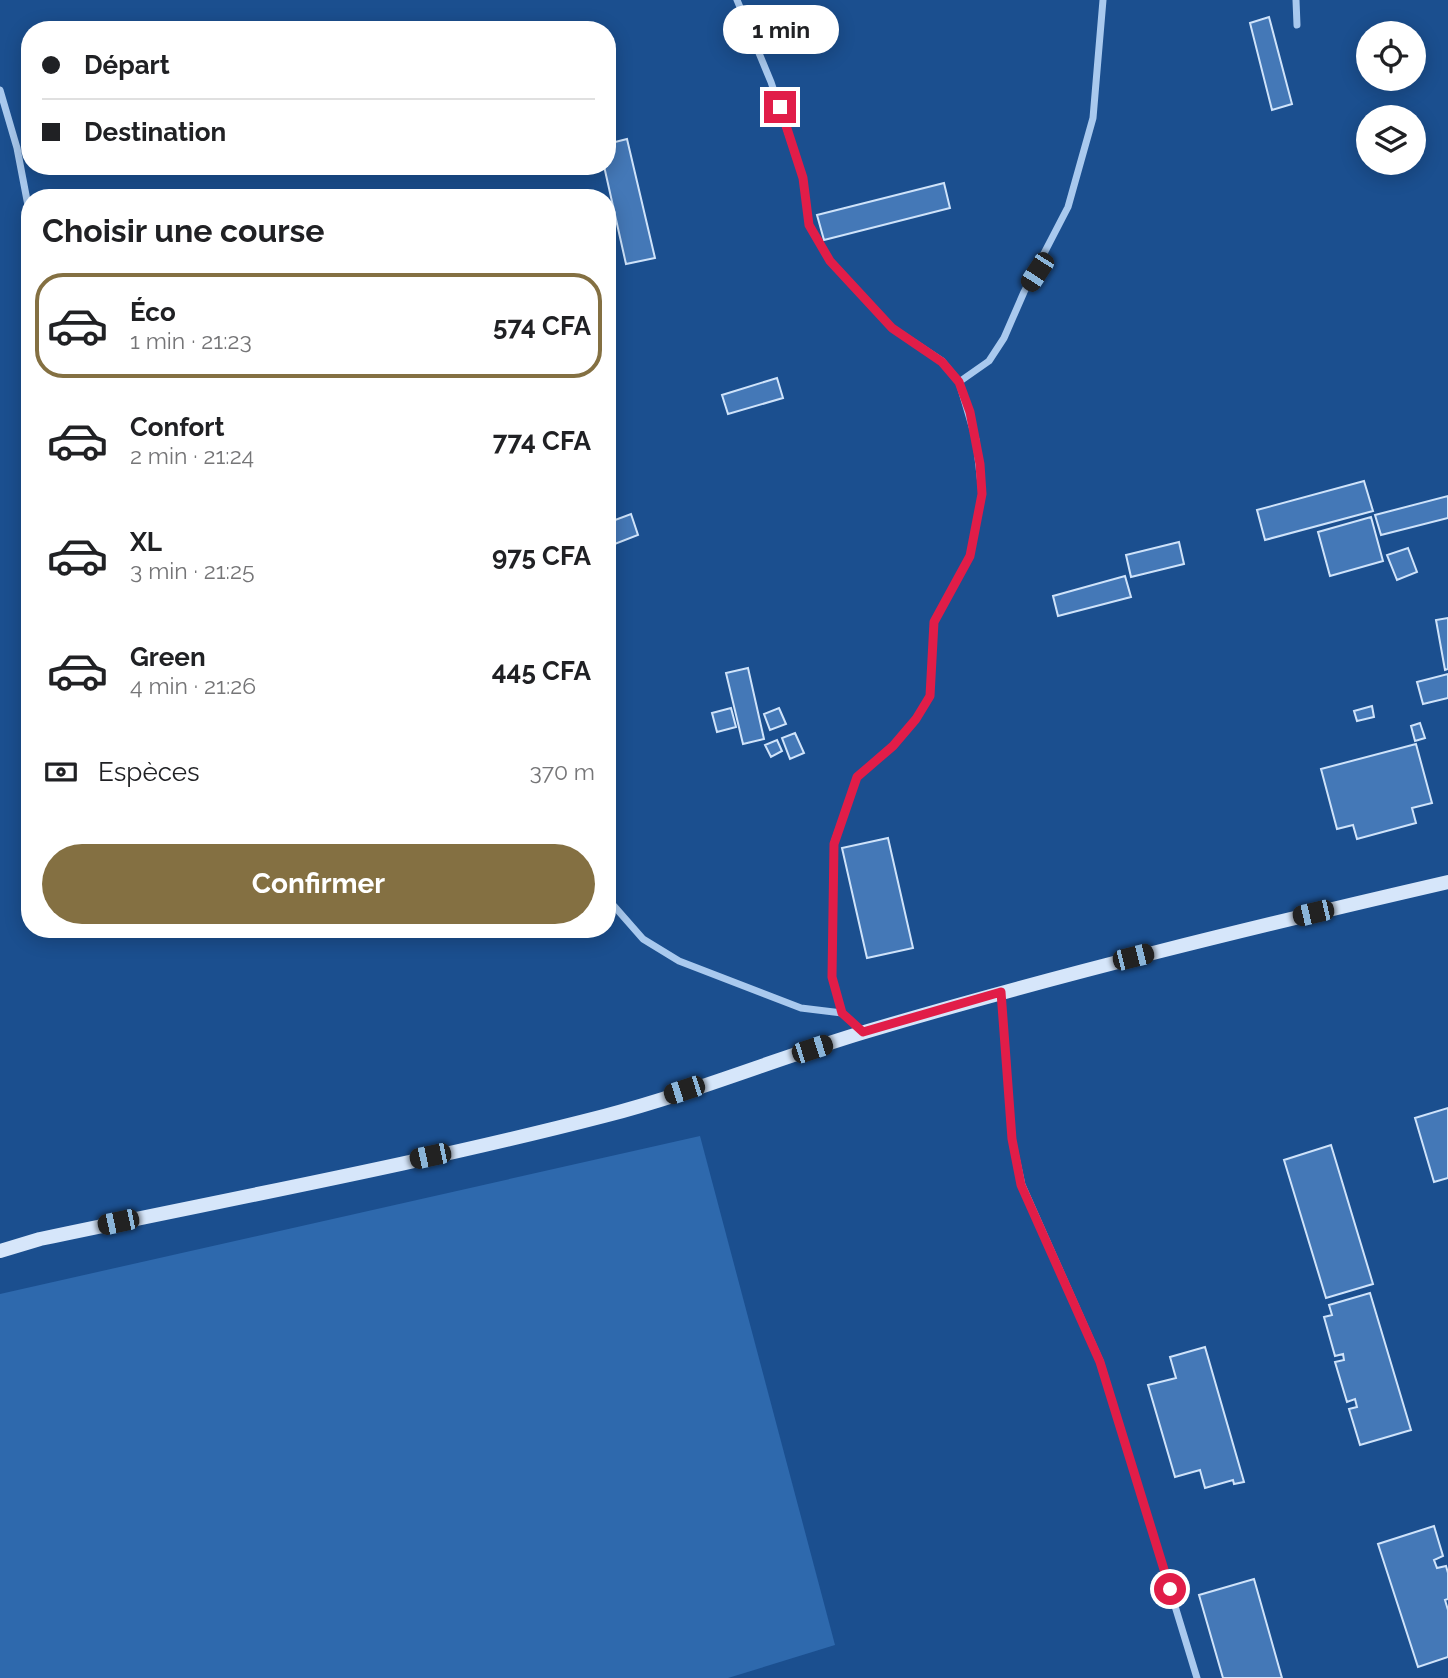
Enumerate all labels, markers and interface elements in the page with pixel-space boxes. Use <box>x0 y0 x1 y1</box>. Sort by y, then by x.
callout: 1 min <box>722 6 838 55</box>
text: 1 min <box>752 16 810 43</box>
map controls <box>1356 21 1426 175</box>
button: locate <box>1356 21 1426 91</box>
text: Départ <box>84 50 170 80</box>
route end <box>764 91 796 123</box>
button: layers <box>1356 105 1426 175</box>
text: Destination <box>84 117 226 147</box>
text: Choisir une course <box>42 212 325 249</box>
car <box>1017 249 1058 295</box>
icon: car <box>46 294 109 357</box>
text: Éco <box>130 297 176 327</box>
text: 574 CFA <box>493 311 591 341</box>
text: 1 min · 21:23 <box>130 327 252 354</box>
icon: car <box>46 409 109 472</box>
text: Confort <box>130 412 224 442</box>
text: 774 CFA <box>493 426 591 456</box>
text: 2 min · 21:24 <box>130 442 254 469</box>
icon: car <box>46 524 109 587</box>
text: XL <box>130 527 162 557</box>
text: 975 CFA <box>492 541 591 571</box>
text: 3 min · 21:25 <box>130 557 254 584</box>
icon: car <box>46 639 109 702</box>
text: Green <box>130 642 206 672</box>
text: 445 CFA <box>492 656 591 686</box>
text: 4 min · 21:26 <box>130 672 256 699</box>
icon: cash <box>42 753 80 791</box>
text: Espèces <box>98 757 200 787</box>
text: 370 m <box>530 758 595 785</box>
button: Confirmer <box>42 844 595 924</box>
car <box>1291 898 1336 928</box>
car <box>1111 942 1156 972</box>
car <box>789 1033 836 1065</box>
car <box>661 1074 708 1106</box>
car <box>408 1141 453 1171</box>
car <box>96 1207 141 1237</box>
route start <box>1154 1573 1186 1605</box>

